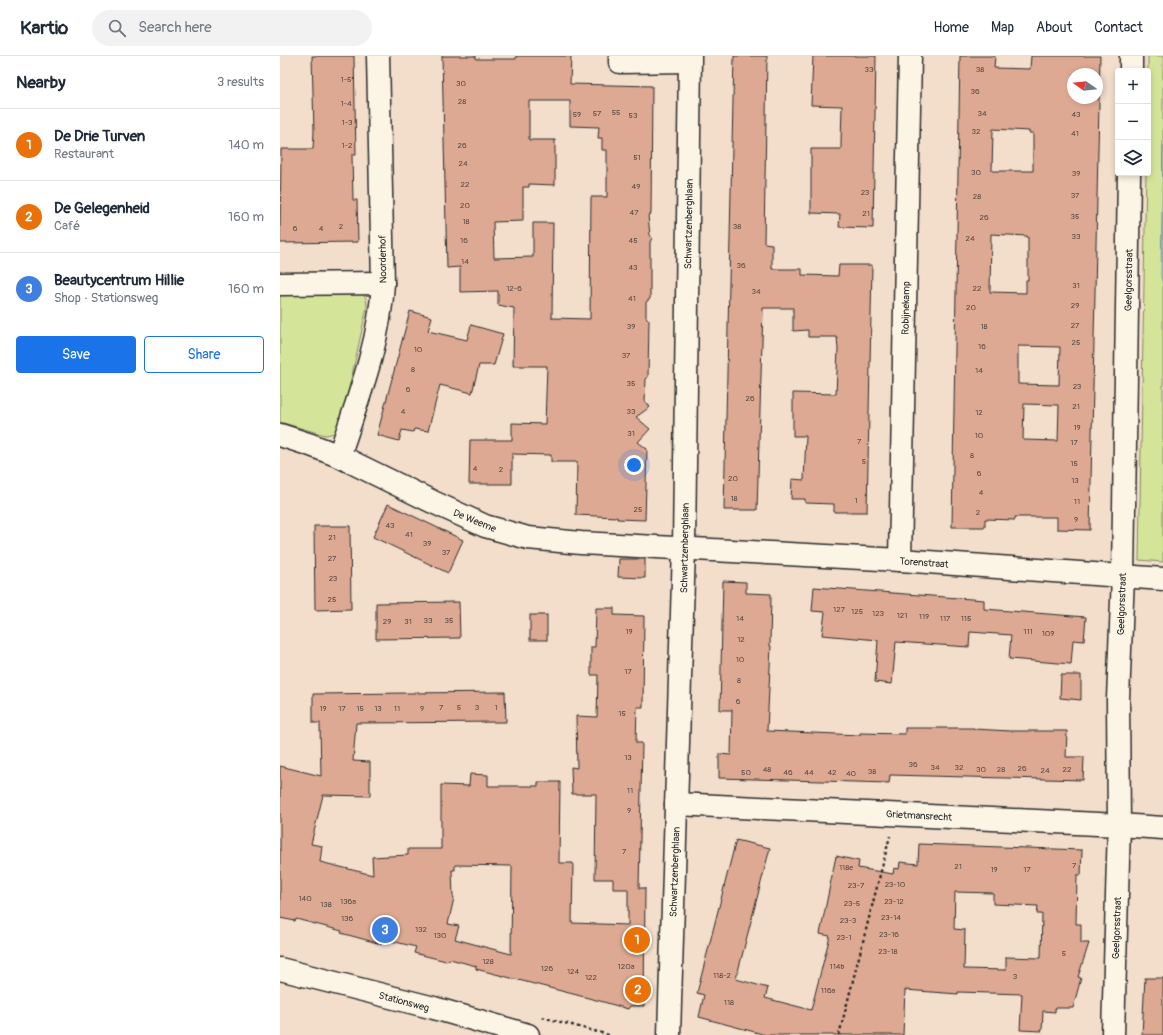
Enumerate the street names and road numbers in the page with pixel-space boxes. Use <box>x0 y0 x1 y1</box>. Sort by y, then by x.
street label: Schwartzenberghlaan <box>682 178 696 269</box>
street label: Noorderhof <box>377 235 389 283</box>
street label: Geelgorsstraat <box>1122 248 1136 311</box>
street label: Robijnekamp <box>900 281 912 335</box>
street label: Schwartzenberghlaan <box>678 502 692 593</box>
street label: De Weeme <box>451 507 498 535</box>
street label: Torenstraat <box>899 555 950 571</box>
street label: Geelgorsstraat <box>1115 572 1129 635</box>
street label: Grietmansrecht <box>886 808 953 824</box>
street label: Schwartzenberghlaan <box>667 826 683 917</box>
street label: Geelgorsstraat <box>1110 896 1124 959</box>
street label: Stationsweg <box>377 989 430 1014</box>

